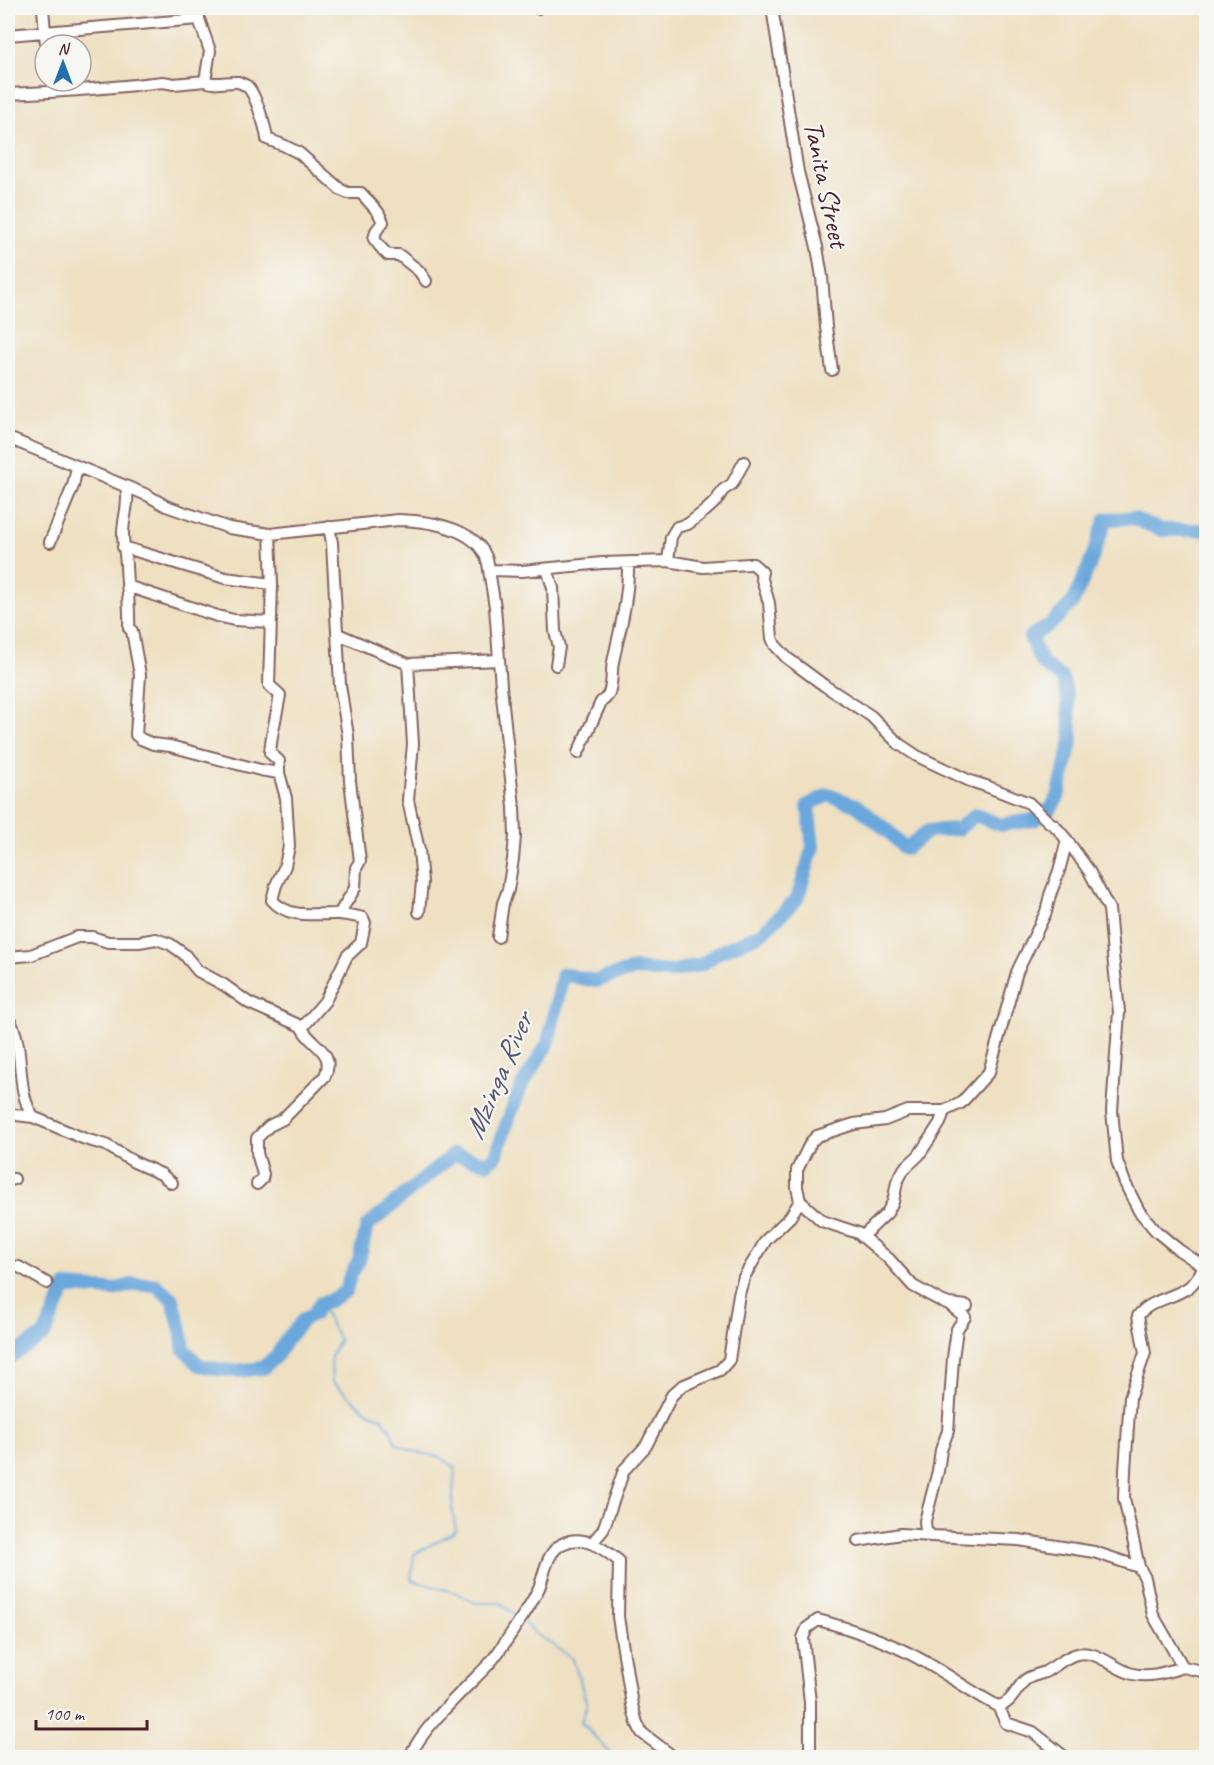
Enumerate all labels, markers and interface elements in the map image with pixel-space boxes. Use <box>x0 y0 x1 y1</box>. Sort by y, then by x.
north arrow <box>33 33 93 93</box>
text: N <box>58 39 71 59</box>
street label: Tanita Street <box>796 118 858 253</box>
water label: Mzinga River <box>455 1004 543 1145</box>
scale bar <box>36 1693 147 1731</box>
text: 100 m <box>45 1703 86 1725</box>

